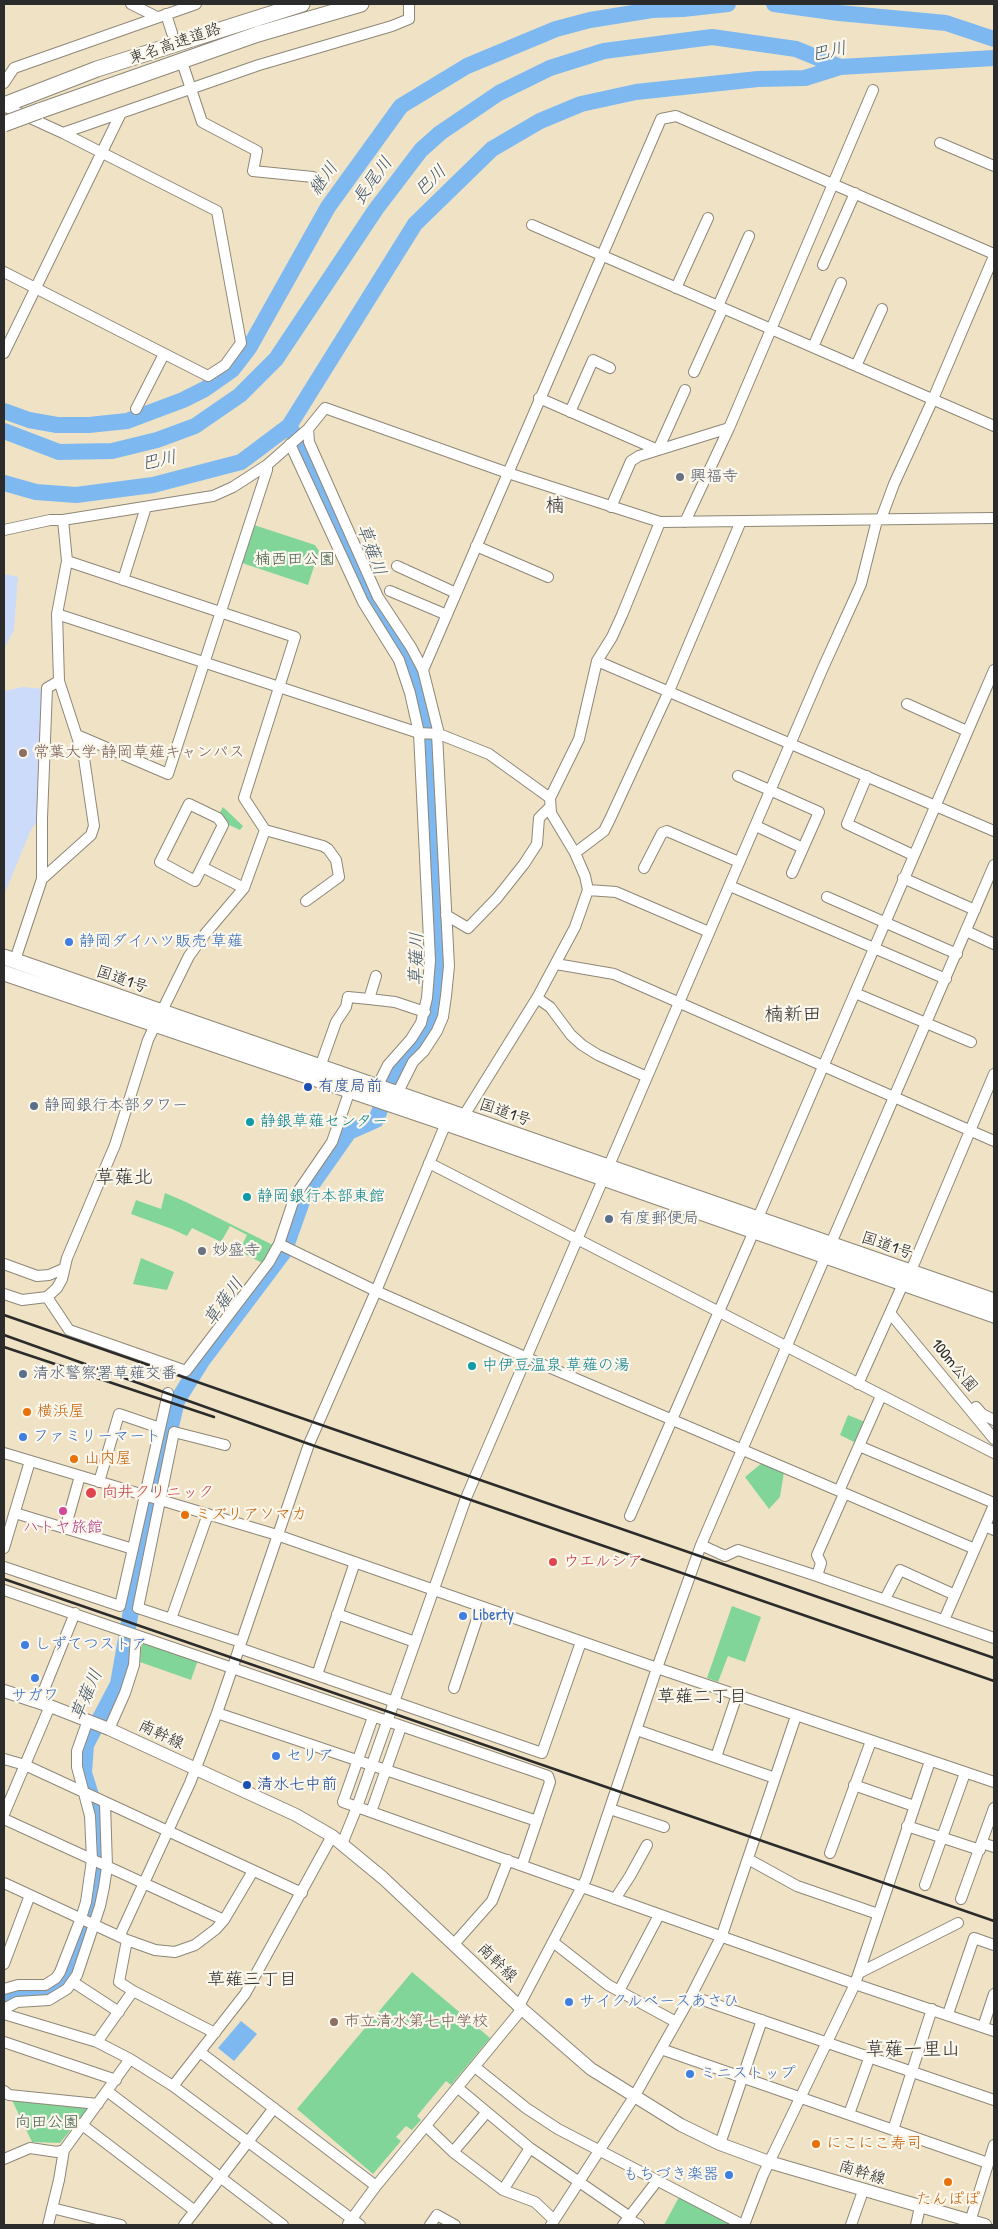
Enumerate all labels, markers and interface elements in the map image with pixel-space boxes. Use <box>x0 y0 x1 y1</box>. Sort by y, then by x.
street label: 東名高速道路 <box>126 19 224 69</box>
water label: 巴川 <box>809 38 849 66</box>
water label: 長尾川 <box>348 153 398 209</box>
water label: 継川 <box>305 158 343 200</box>
water label: 巴川 <box>411 161 451 201</box>
water label: 巴川 <box>139 447 179 475</box>
place label: 興福寺 <box>690 467 738 487</box>
marker: 興福寺 <box>674 471 686 483</box>
district label: 楠 <box>546 495 564 517</box>
water label: 草薙川 <box>352 521 390 579</box>
park label: 楠西田公園 <box>255 550 335 570</box>
place label: 常葉大学 静岡草薙キャンパス <box>33 743 245 763</box>
marker: 常葉大学 静岡草薙キャンパス <box>17 747 29 759</box>
place label: 静岡ダイハツ販売 草薙 <box>79 932 243 952</box>
water label: 草薙川 <box>406 932 428 986</box>
marker: 静岡ダイハツ販売 草薙 <box>63 936 75 948</box>
street label: 国道1号 <box>93 962 151 998</box>
district label: 楠新田 <box>765 1004 821 1026</box>
place label: 有度局前 <box>318 1077 382 1097</box>
marker: 有度局前 <box>302 1081 314 1093</box>
street label: 国道1号 <box>476 1095 534 1131</box>
place label: 静岡銀行本部タワー <box>44 1096 188 1116</box>
marker: 静岡銀行本部タワー <box>28 1100 40 1112</box>
place label: 静銀草薙センター <box>260 1112 388 1132</box>
marker: 静銀草薙センター <box>244 1116 256 1128</box>
district label: 草薙北 <box>96 1167 152 1189</box>
place label: 静岡銀行本部東館 <box>257 1187 385 1207</box>
marker: 静岡銀行本部東館 <box>241 1191 253 1203</box>
place label: 有度郵便局 <box>619 1209 699 1229</box>
marker: 有度郵便局 <box>603 1213 615 1225</box>
street label: 国道1号 <box>858 1228 916 1264</box>
place label: 妙盛寺 <box>212 1241 260 1261</box>
marker: 妙盛寺 <box>196 1245 208 1257</box>
water label: 草薙川 <box>199 1274 249 1330</box>
street label: 100m公園 <box>927 1335 981 1397</box>
place label: 中伊豆温泉 草薙の湯 <box>482 1356 630 1376</box>
marker: 中伊豆温泉 草薙の湯 <box>466 1360 478 1372</box>
place label: 清水警察署草薙交番 <box>33 1364 177 1384</box>
marker: 清水警察署草薙交番 <box>17 1368 29 1380</box>
place label: 横浜屋 <box>37 1402 85 1422</box>
marker: 横浜屋 <box>21 1406 33 1418</box>
place label: ファミリーマート <box>33 1427 161 1447</box>
marker: ファミリーマート <box>17 1431 29 1443</box>
place label: 山内屋 <box>84 1449 132 1469</box>
marker: 山内屋 <box>68 1453 80 1465</box>
place label: 向井クリニック <box>102 1483 214 1503</box>
marker: 向井クリニック <box>84 1486 98 1500</box>
marker: ハトヤ旅館 <box>57 1505 69 1517</box>
place label: ミズリアソマカ <box>195 1505 307 1525</box>
marker: ミズリアソマカ <box>179 1509 191 1521</box>
place label: ハトヤ旅館 <box>23 1518 103 1538</box>
place label: ウエルシア <box>563 1552 643 1572</box>
marker: ウエルシア <box>547 1556 559 1568</box>
place label: Liberty <box>473 1606 514 1626</box>
marker: Liberty <box>457 1610 469 1622</box>
place label: しずてつストア <box>35 1635 147 1655</box>
marker: しずてつストア <box>19 1639 31 1651</box>
water label: 草薙川 <box>66 1666 108 1724</box>
marker: サガワ <box>29 1672 41 1684</box>
place label: サガワ <box>11 1686 59 1706</box>
district label: 草薙二丁目 <box>657 1686 747 1708</box>
street label: 南幹線 <box>135 1716 187 1754</box>
place label: セリア <box>286 1746 334 1766</box>
marker: セリア <box>270 1750 282 1762</box>
place label: 清水七中前 <box>257 1775 337 1795</box>
marker: 清水七中前 <box>241 1779 253 1791</box>
street label: 南幹線 <box>473 1939 521 1987</box>
district label: 草薙三丁目 <box>207 1969 297 1991</box>
place label: サイクルベースあさひ <box>579 1992 739 2012</box>
marker: サイクルベースあさひ <box>563 1996 575 2008</box>
place label: 市立清水第七中学校 <box>344 2012 488 2032</box>
marker: 市立清水第七中学校 <box>328 2016 340 2028</box>
district label: 草薙一里山 <box>866 2039 960 2061</box>
place label: ミニストップ <box>700 2064 796 2084</box>
marker: ミニストップ <box>684 2068 696 2080</box>
park label: 向田公園 <box>15 2113 79 2133</box>
place label: にこにこ寿司 <box>826 2134 922 2154</box>
marker: にこにこ寿司 <box>810 2138 822 2150</box>
street label: 南幹線 <box>836 2157 888 2189</box>
place label: もちづき楽器 <box>623 2165 719 2185</box>
marker: もちづき楽器 <box>723 2169 735 2181</box>
marker: たんぽぽ <box>942 2176 954 2188</box>
place label: たんぽぽ <box>916 2190 980 2210</box>

